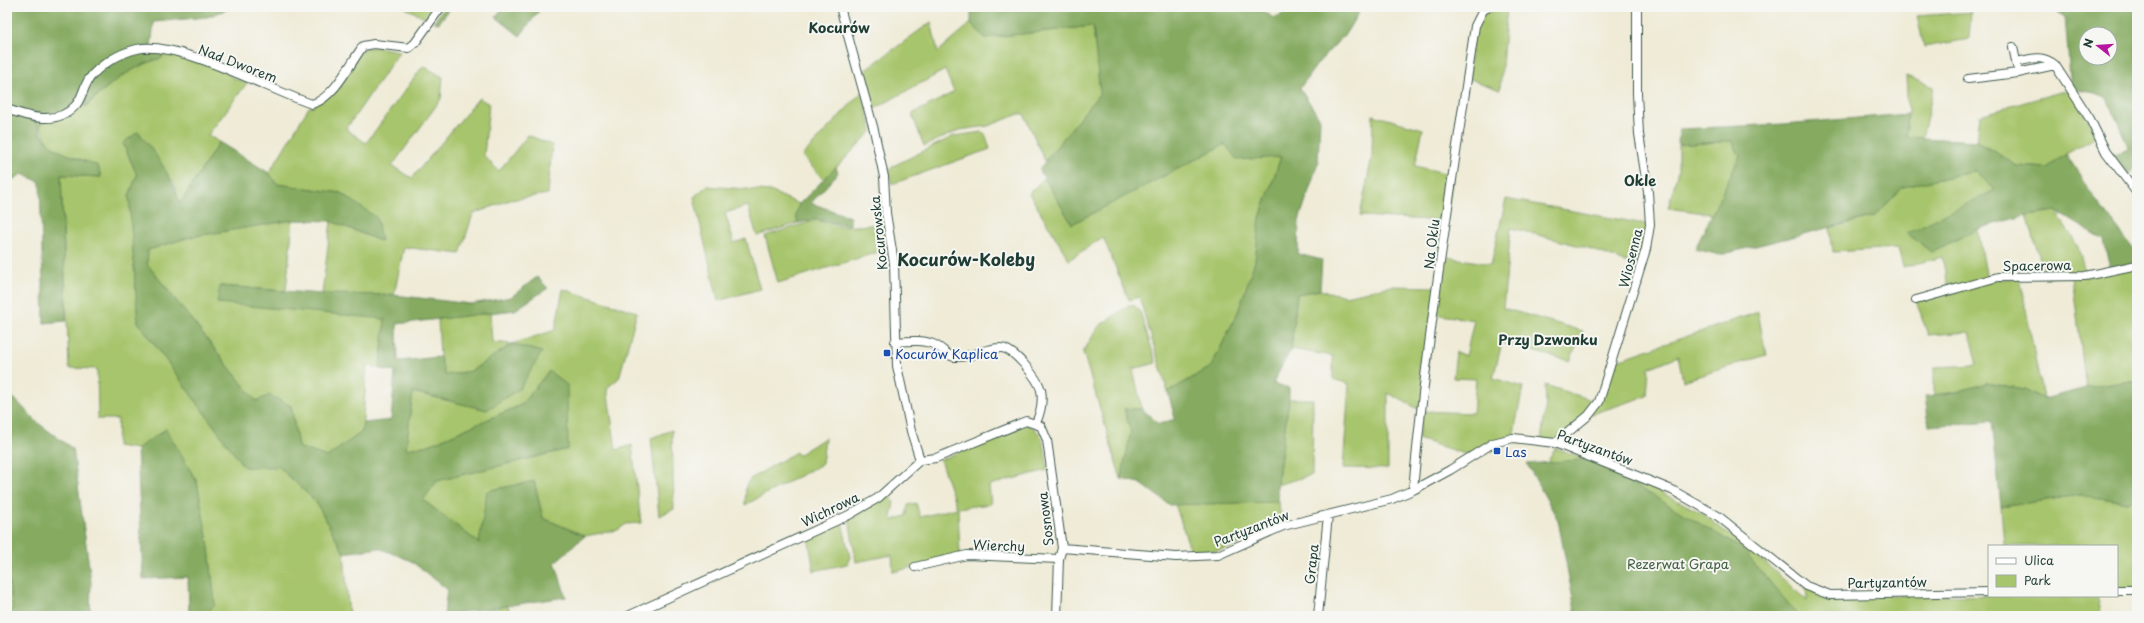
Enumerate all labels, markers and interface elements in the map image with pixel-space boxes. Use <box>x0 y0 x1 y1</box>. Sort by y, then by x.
district label: Kocurów <box>808 17 870 38</box>
north arrow <box>2078 26 2118 66</box>
text: N <box>2079 36 2097 50</box>
street label: Nad Dworem <box>196 39 280 87</box>
district label: Okle <box>1624 170 1656 191</box>
street label: Kocurowska <box>865 194 891 271</box>
street label: Na Oklu <box>1418 218 1444 270</box>
street label: Wiosenna <box>1613 226 1647 290</box>
district label: Kocurów-Koleby <box>897 246 1035 272</box>
street label: Spacerowa <box>2003 255 2072 275</box>
district label: Przy Dzwonku <box>1498 329 1598 350</box>
place label: Kocurów Kaplica <box>895 344 999 363</box>
marker: Kocurów Kaplica <box>882 348 892 358</box>
street label: Partyzantów <box>1554 424 1636 470</box>
place label: Las <box>1505 442 1526 461</box>
marker: Las <box>1492 446 1502 456</box>
street label: Wichrowa <box>798 486 863 531</box>
street label: Sosnowa <box>1032 490 1058 547</box>
street label: Partyzantów <box>1210 505 1292 551</box>
street label: Wierchy <box>973 535 1025 555</box>
street label: Grapa <box>1299 542 1323 585</box>
legend <box>1988 545 2118 597</box>
text: Ulica <box>2024 551 2054 569</box>
park label: Rezerwat Grapa <box>1627 554 1730 573</box>
text: Park <box>2024 571 2051 589</box>
street label: Partyzantów <box>1847 572 1927 592</box>

